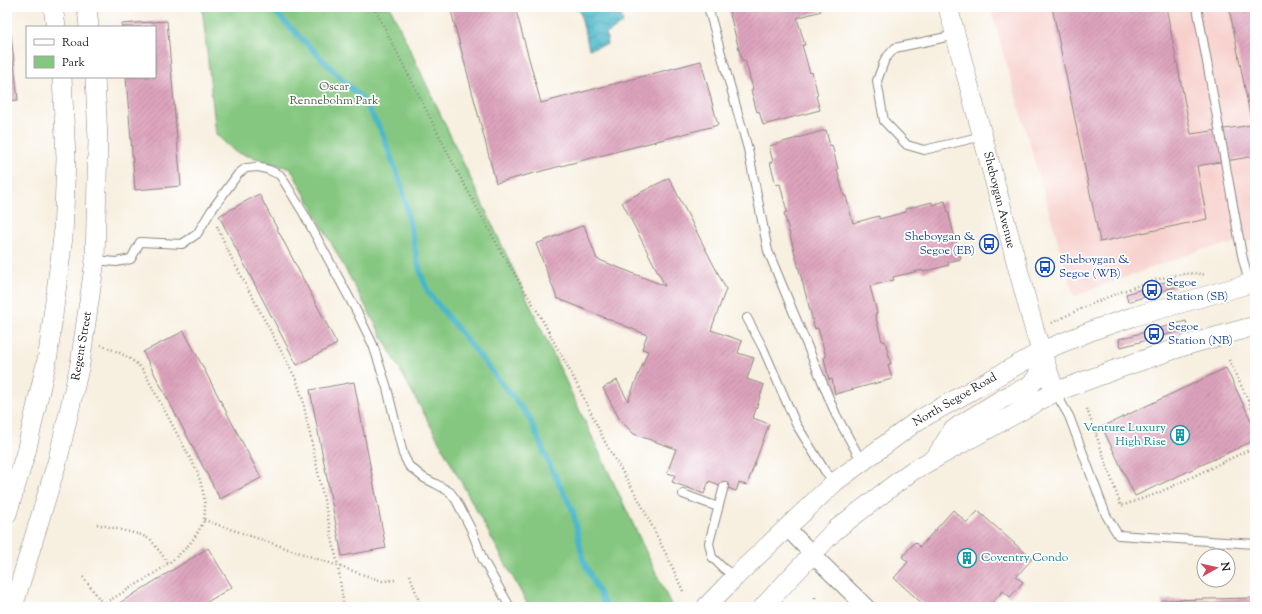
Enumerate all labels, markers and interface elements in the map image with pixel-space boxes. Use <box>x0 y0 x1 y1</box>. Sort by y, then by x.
legend <box>26 26 156 78</box>
text: Road <box>62 34 89 52</box>
text: Park <box>62 54 85 72</box>
park label: Oscar Rennebohm Park <box>290 78 379 110</box>
street label: Sheboygan Avenue <box>978 150 1020 251</box>
place label: Sheboygan & Segoe (EB) <box>905 228 976 260</box>
bus stop icon: Sheboygan & Segoe (EB) <box>978 233 1000 255</box>
place label: Sheboygan & Segoe (WB) <box>1059 251 1130 283</box>
bus stop icon: Sheboygan & Segoe (WB) <box>1034 256 1056 278</box>
place label: Segoe Station (SB) <box>1166 274 1228 306</box>
bus stop icon: Segoe Station (SB) <box>1141 279 1163 301</box>
street label: Regent Street <box>67 310 97 382</box>
place label: Segoe Station (NB) <box>1168 318 1233 350</box>
bus stop icon: Segoe Station (NB) <box>1143 323 1165 345</box>
street label: North Segoe Road <box>910 368 1001 431</box>
place label: Venture Luxury High Rise <box>1083 419 1166 451</box>
building icon: Venture Luxury High Rise <box>1169 424 1191 446</box>
building icon: Coventry Condo <box>956 547 978 569</box>
north arrow <box>1196 548 1236 588</box>
place label: Coventry Condo <box>981 549 1069 567</box>
text: N <box>1216 560 1233 572</box>

